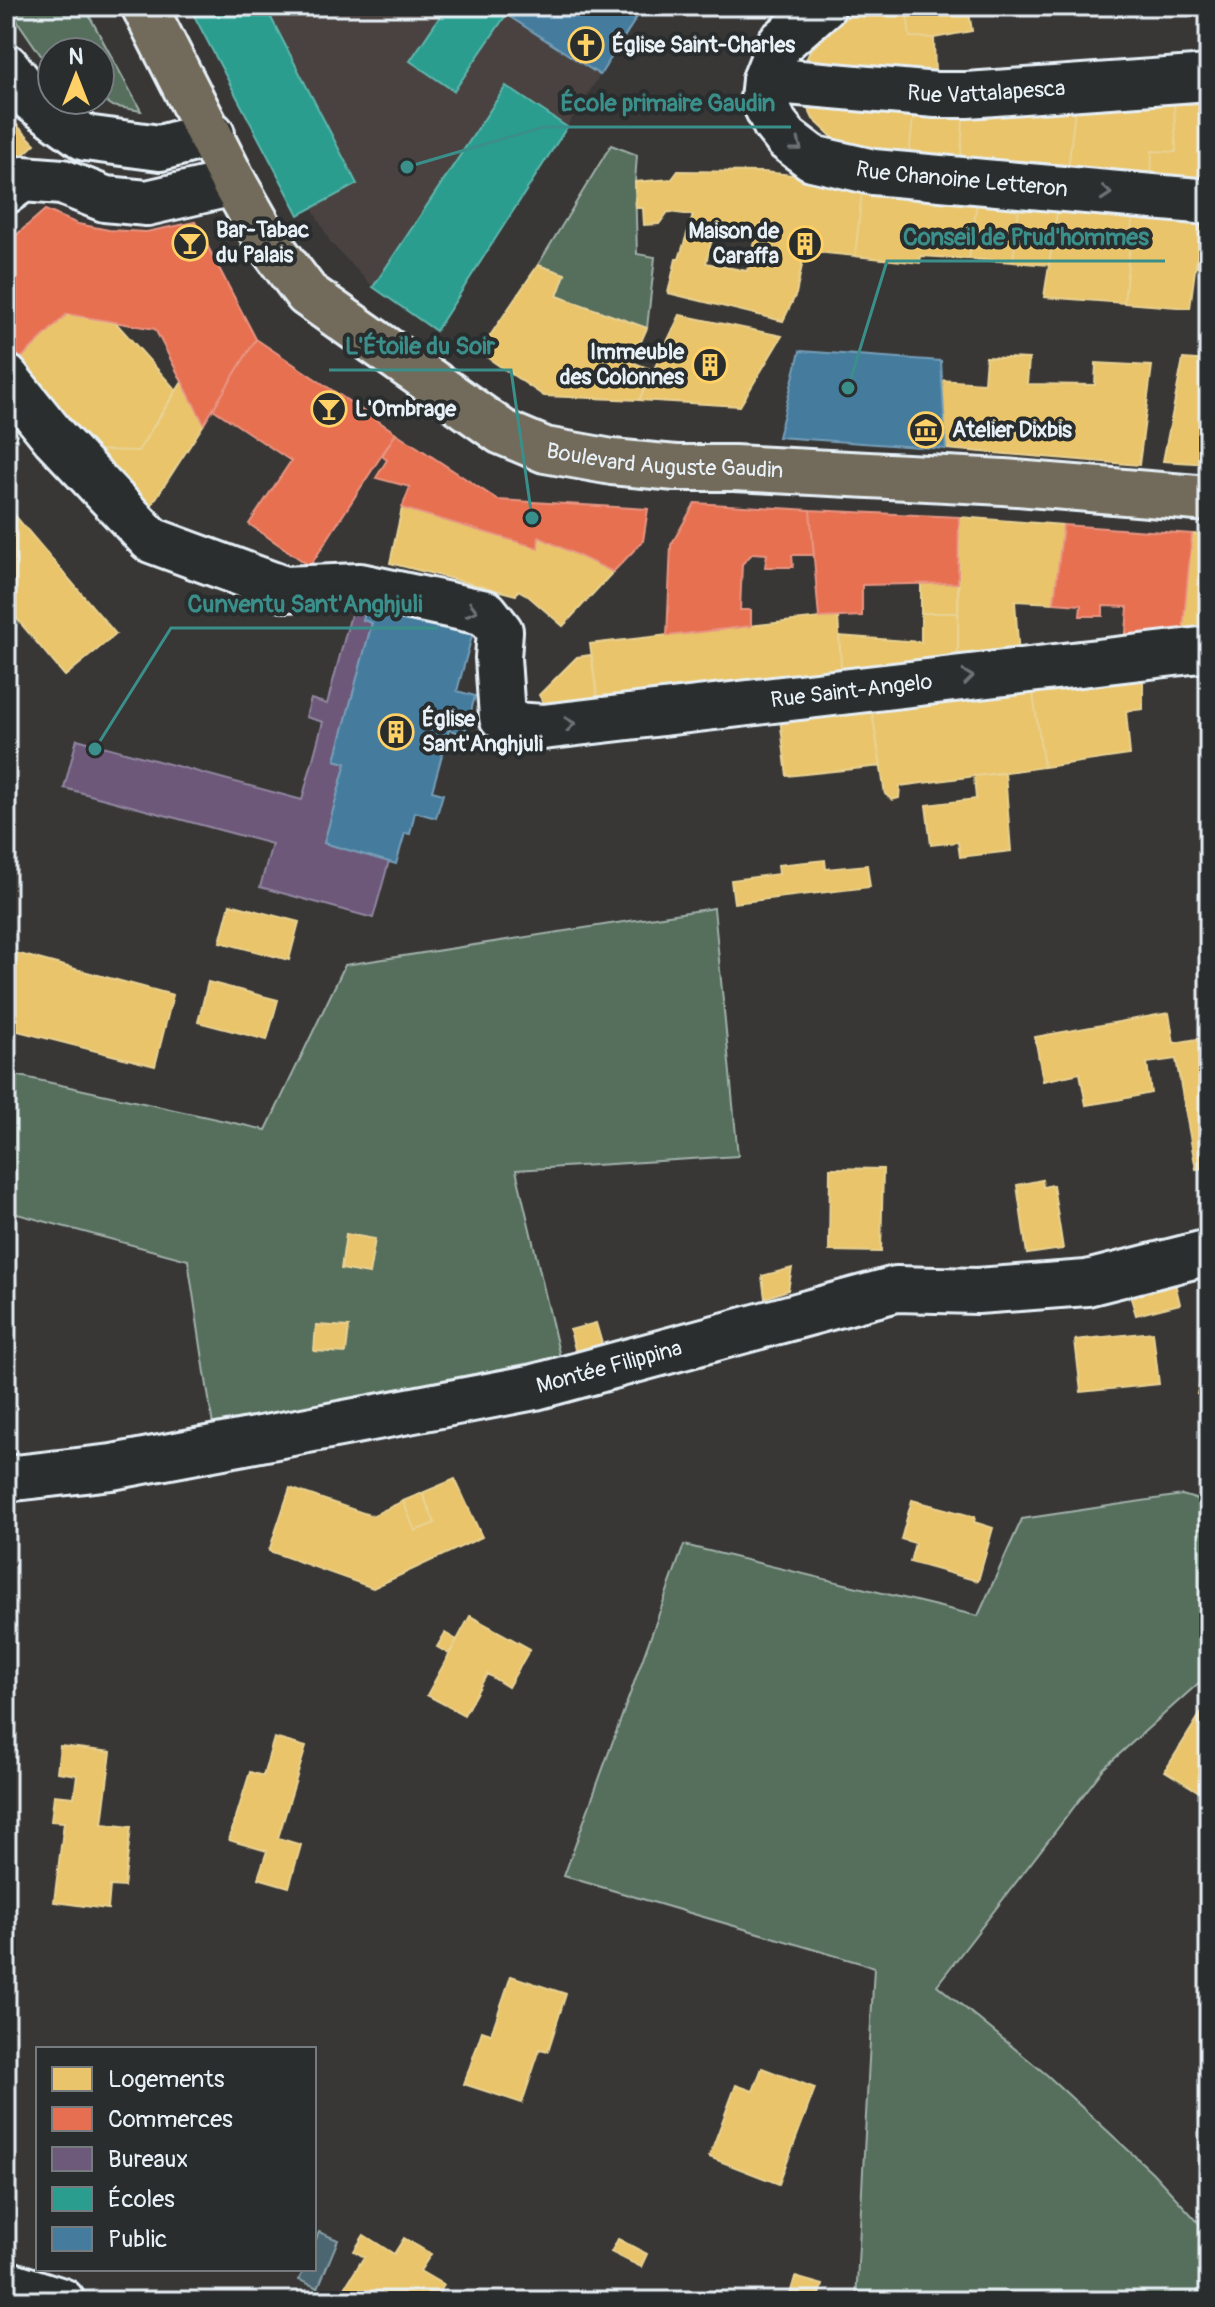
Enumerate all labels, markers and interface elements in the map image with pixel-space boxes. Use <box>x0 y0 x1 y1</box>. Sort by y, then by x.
church icon: Église Saint-Charles <box>567 26 605 64</box>
place label: Église Saint-Charles <box>612 31 795 59</box>
north arrow <box>36 36 116 116</box>
text: N <box>69 43 84 71</box>
street label: Rue Vattalapesca <box>906 74 1066 109</box>
callout: École primaire Gaudin <box>544 79 791 127</box>
text: École primaire Gaudin <box>561 89 775 118</box>
one-way arrow <box>788 136 802 150</box>
street label: Rue Chanoine Letteron <box>853 155 1069 203</box>
one-way arrow <box>1100 184 1113 201</box>
callout: Conseil de Prud'hommes <box>887 213 1165 261</box>
place label: Bar-Tabac du Palais <box>216 216 309 269</box>
place label: Maison de Caraffa <box>689 217 780 270</box>
text: Conseil de Prud'hommes <box>903 223 1149 252</box>
bar icon: Bar-Tabac du Palais <box>171 224 209 262</box>
building icon: Maison de Caraffa <box>786 225 824 263</box>
callout: L'Étoile du Soir <box>329 322 511 370</box>
text: L'Étoile du Soir <box>345 332 495 361</box>
place label: Immeuble des Colonnes <box>560 338 685 391</box>
building icon: Immeuble des Colonnes <box>691 346 729 384</box>
bar icon: L'Ombrage <box>310 390 348 428</box>
place label: L'Ombrage <box>355 395 457 423</box>
museum icon: Atelier Dixbis <box>907 411 945 449</box>
place label: Atelier Dixbis <box>952 416 1072 444</box>
street label: Boulevard Auguste Gaudin <box>544 437 784 485</box>
callout: Cunventu Sant'Anghjuli <box>171 580 438 628</box>
text: Cunventu Sant'Anghjuli <box>188 590 422 619</box>
one-way arrow <box>464 600 478 617</box>
street label: Rue Saint-Angelo <box>769 668 934 714</box>
one-way arrow <box>962 669 975 686</box>
place label: Église Sant'Anghjuli <box>422 705 543 758</box>
building icon: Église Sant'Anghjuli <box>377 713 415 751</box>
one-way arrow <box>564 716 577 733</box>
street label: Montée Filippina <box>533 1334 685 1400</box>
legend <box>36 2047 316 2271</box>
text: Logements <box>108 2065 225 2094</box>
text: Commerces <box>108 2105 233 2134</box>
text: Bureaux <box>108 2145 188 2174</box>
text: Écoles <box>108 2185 175 2214</box>
text: Public <box>108 2225 167 2254</box>

